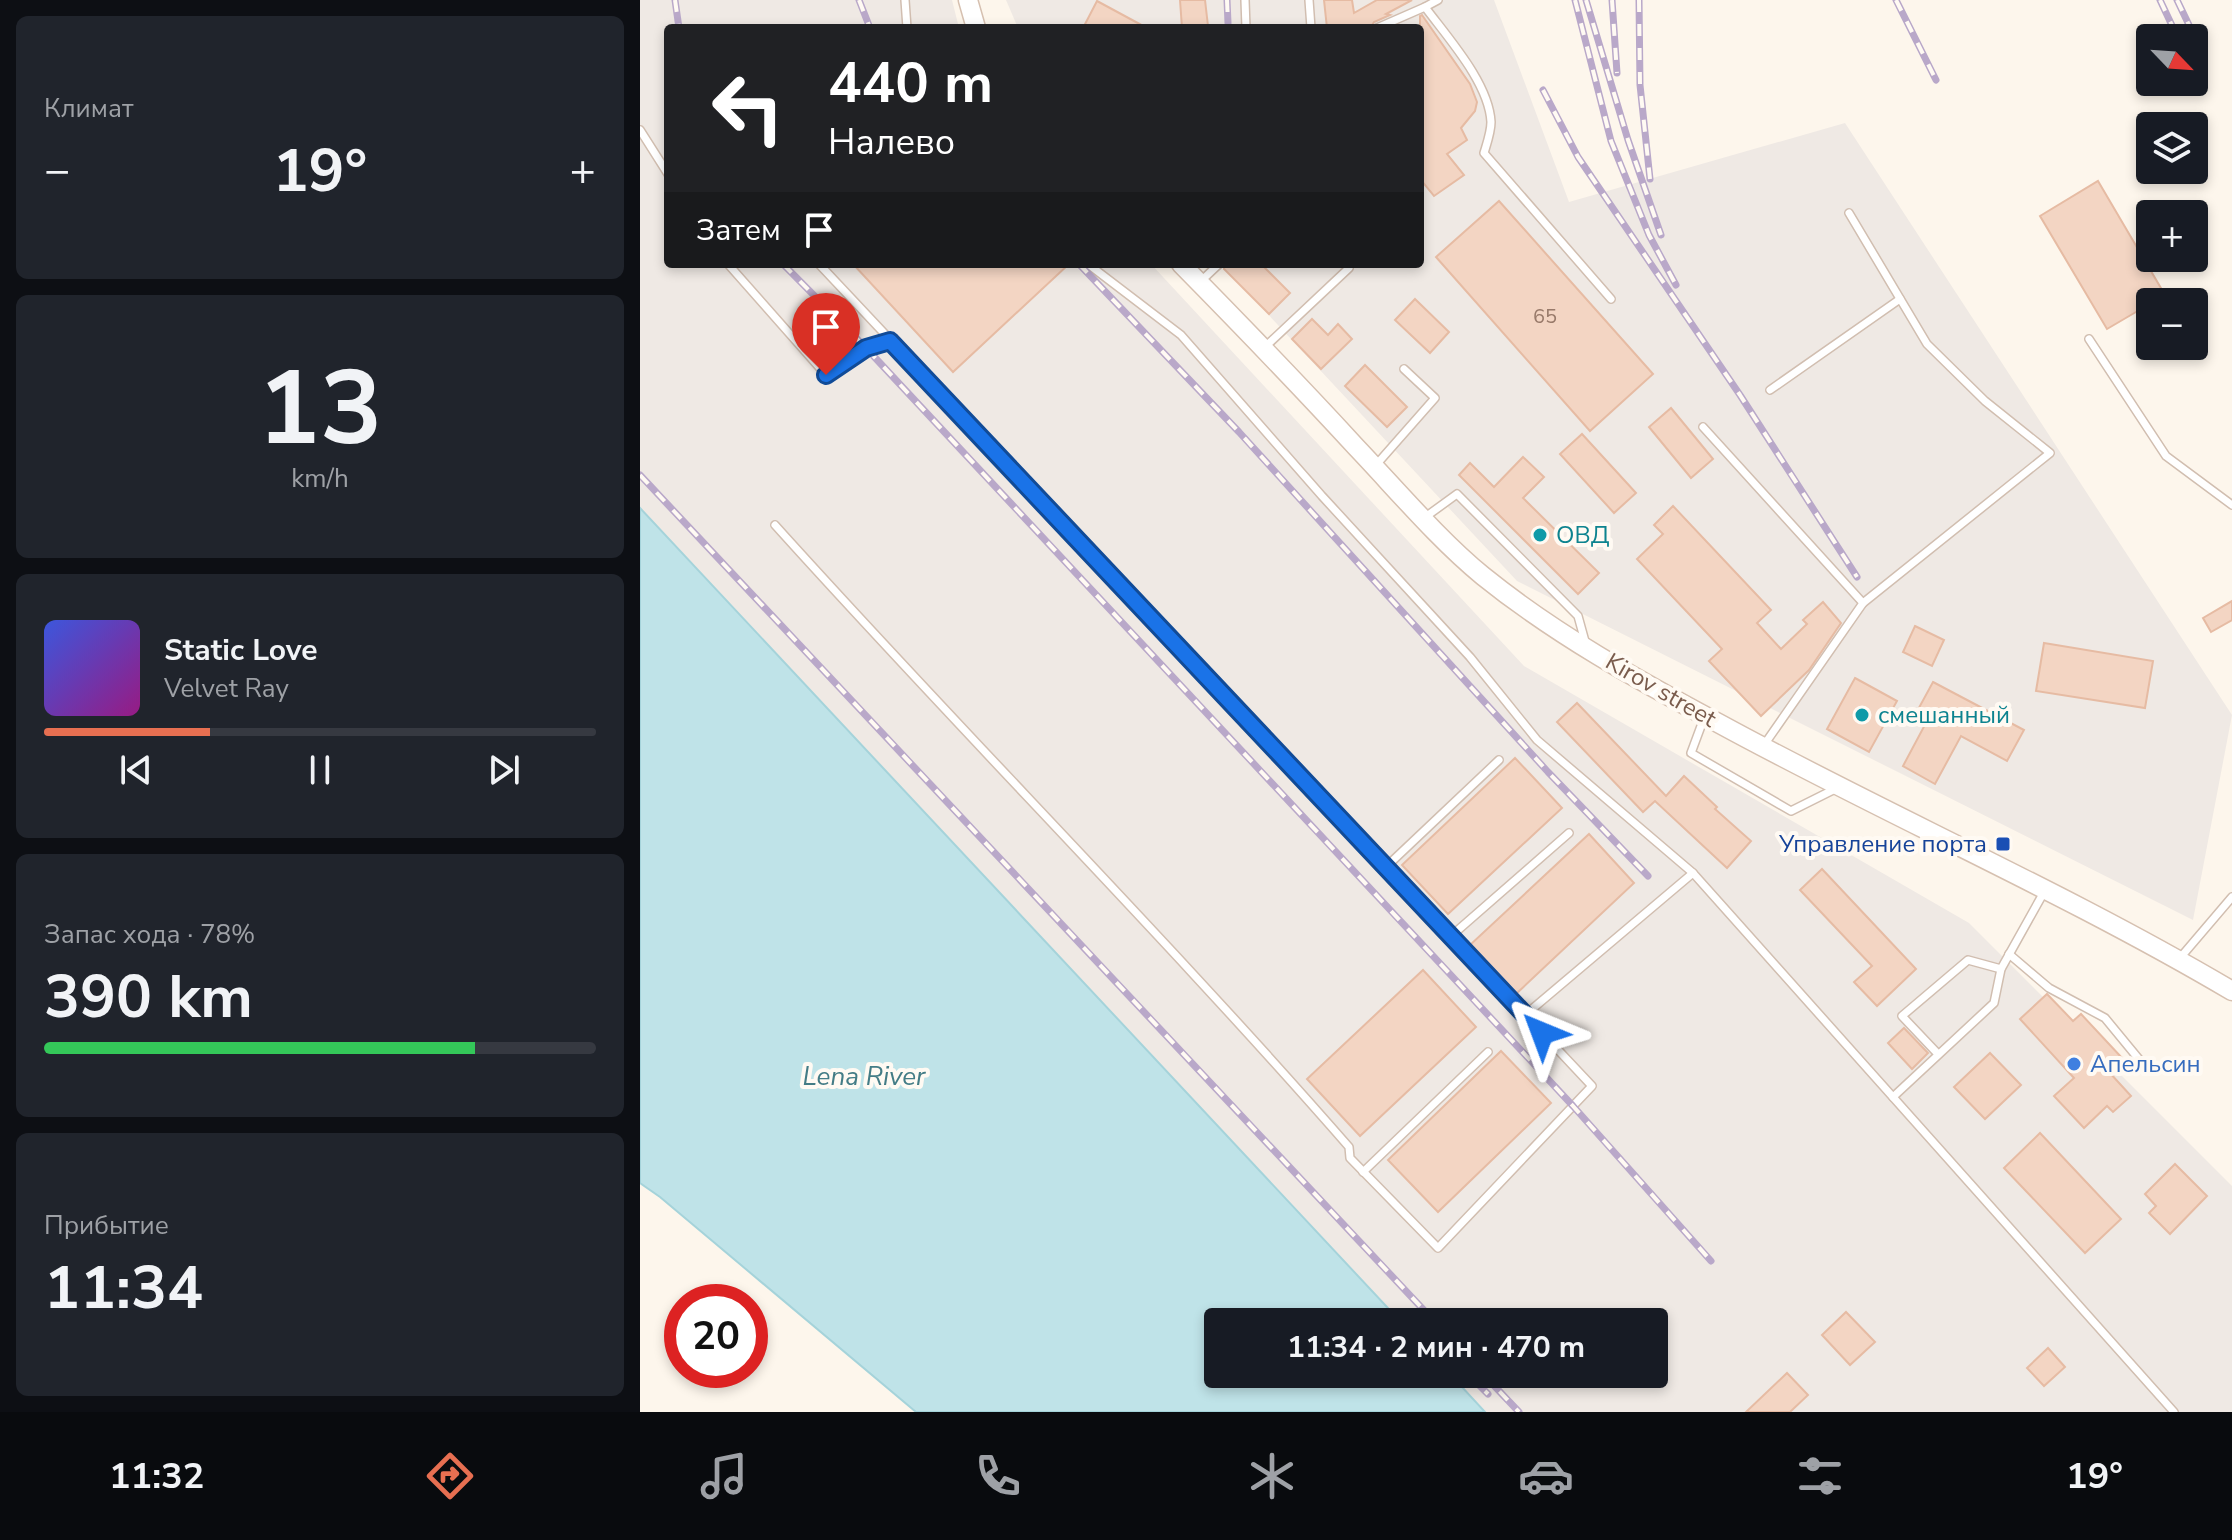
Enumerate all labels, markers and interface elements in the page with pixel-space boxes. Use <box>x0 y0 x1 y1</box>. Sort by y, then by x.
north arrow <box>2136 24 2208 96</box>
map controls <box>2136 24 2208 360</box>
text: 440 m <box>828 45 993 122</box>
icon: left <box>696 56 800 160</box>
text: Климат <box>44 91 133 126</box>
button: layers <box>2136 112 2208 184</box>
text: Налево <box>828 118 955 167</box>
text: 19° <box>273 130 367 212</box>
text: − <box>44 141 70 201</box>
text: + <box>570 141 596 201</box>
button: + <box>2136 200 2208 272</box>
icon: arrive <box>797 208 841 252</box>
text: Затем <box>696 210 781 251</box>
button: − <box>2136 288 2208 360</box>
pin <box>792 293 860 375</box>
house number: 65 <box>1533 303 1557 330</box>
icon: arrive <box>804 305 848 349</box>
text: 13 <box>258 338 382 480</box>
text: km/h <box>291 461 349 496</box>
place label: ОВД <box>1556 519 1610 551</box>
marker: ОВД <box>1531 526 1549 544</box>
text: Static Love <box>164 630 318 671</box>
street label: Kirov street <box>1600 645 1723 735</box>
text: Velvet Ray <box>164 671 289 706</box>
place label: смешанный <box>1878 699 2010 731</box>
marker: смешанный <box>1853 706 1871 724</box>
icon: previous <box>114 748 158 792</box>
icon: pause <box>298 748 342 792</box>
icon: next <box>482 748 526 792</box>
place label: Управление порта <box>1778 828 1987 860</box>
marker: Управление порта <box>1994 835 2012 853</box>
text: Запас хода · 78% <box>44 917 255 952</box>
text: 390 km <box>44 956 253 1038</box>
position arrow <box>1500 991 1584 1075</box>
place label: Апельсин <box>2090 1048 2201 1080</box>
marker: Апельсин <box>2065 1055 2083 1073</box>
water label: Lena River <box>803 1059 926 1094</box>
text: Прибытие <box>44 1208 169 1243</box>
text: 11:34 <box>44 1247 203 1329</box>
speed limit sign: 20 <box>664 1284 768 1388</box>
text: 11:34 · 2 мин · 470 m <box>1287 1327 1585 1368</box>
icon: directions <box>422 1448 478 1504</box>
icon: music <box>696 1448 752 1504</box>
icon: phone <box>970 1448 1026 1504</box>
icon: climate <box>1244 1448 1300 1504</box>
icon: car <box>1518 1448 1574 1504</box>
icon: filters <box>1792 1448 1848 1504</box>
text: 11:32 <box>109 1452 204 1501</box>
text: 19° <box>2066 1452 2123 1501</box>

